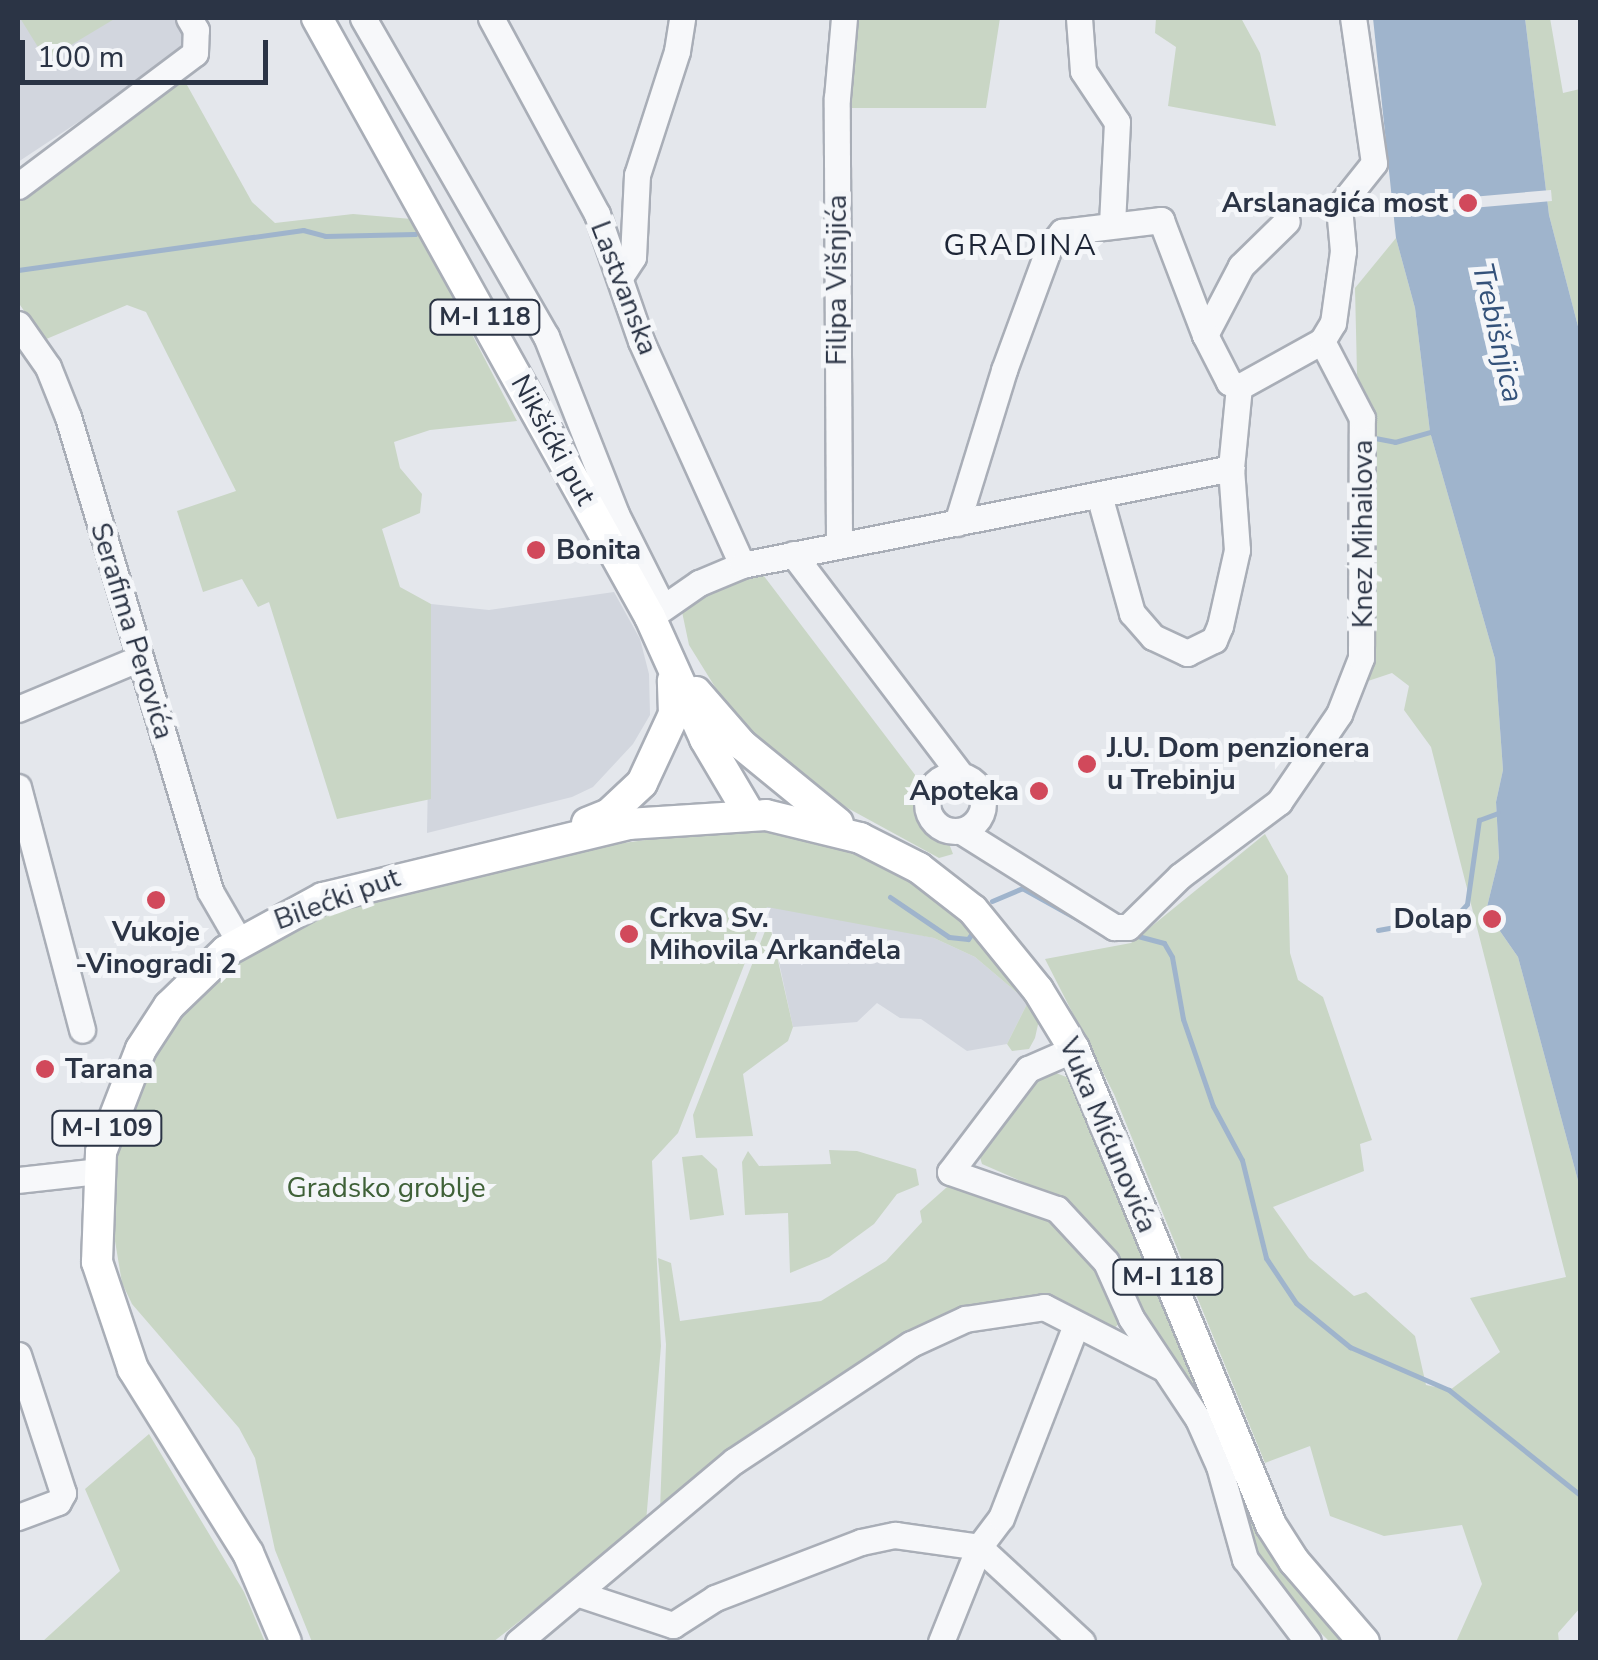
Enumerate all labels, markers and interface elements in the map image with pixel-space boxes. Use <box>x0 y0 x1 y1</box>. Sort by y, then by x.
scale bar <box>25 20 272 82</box>
text: 100 m <box>37 37 124 78</box>
place label: Arslanagića most <box>1222 186 1448 220</box>
marker: Arslanagića most <box>1457 192 1479 214</box>
street label: Filipa Višnjića <box>820 195 854 365</box>
street label: Lastvanska <box>583 216 665 360</box>
district label: GRADINA <box>944 228 1098 264</box>
water label: Trebišnjica <box>1464 260 1530 406</box>
road number: M-I 118 <box>428 297 542 337</box>
street label: Nikšićki put <box>504 369 602 511</box>
street label: Knez Mihailova <box>1346 440 1380 628</box>
street label: Serafima Perovića <box>83 519 181 743</box>
place label: Bonita <box>556 533 641 567</box>
marker: Bonita <box>525 539 547 561</box>
place label: J.U. Dom penzionera u Trebinju <box>1107 731 1370 797</box>
marker: J.U. Dom penzionera u Trebinju <box>1076 753 1098 775</box>
place label: Apoteka <box>909 774 1019 808</box>
marker: Apoteka <box>1028 780 1050 802</box>
street label: Bilećki put <box>270 861 404 937</box>
marker: Vukoje -Vinogradi 2 <box>145 889 167 911</box>
place label: Crkva Sv. Mihovila Arkanđela <box>649 901 901 967</box>
place label: Dolap <box>1393 902 1472 936</box>
marker: Dolap <box>1481 908 1503 930</box>
place label: Vukoje -Vinogradi 2 <box>75 915 237 981</box>
marker: Crkva Sv. Mihovila Arkanđela <box>618 923 640 945</box>
street label: Vuka Mićunovića <box>1052 1032 1164 1238</box>
place label: Tarana <box>65 1052 153 1086</box>
marker: Tarana <box>34 1058 56 1080</box>
road number: M-I 109 <box>49 1108 164 1148</box>
park label: Gradsko groblje <box>286 1171 486 1205</box>
road number: M-I 118 <box>1110 1257 1226 1297</box>

